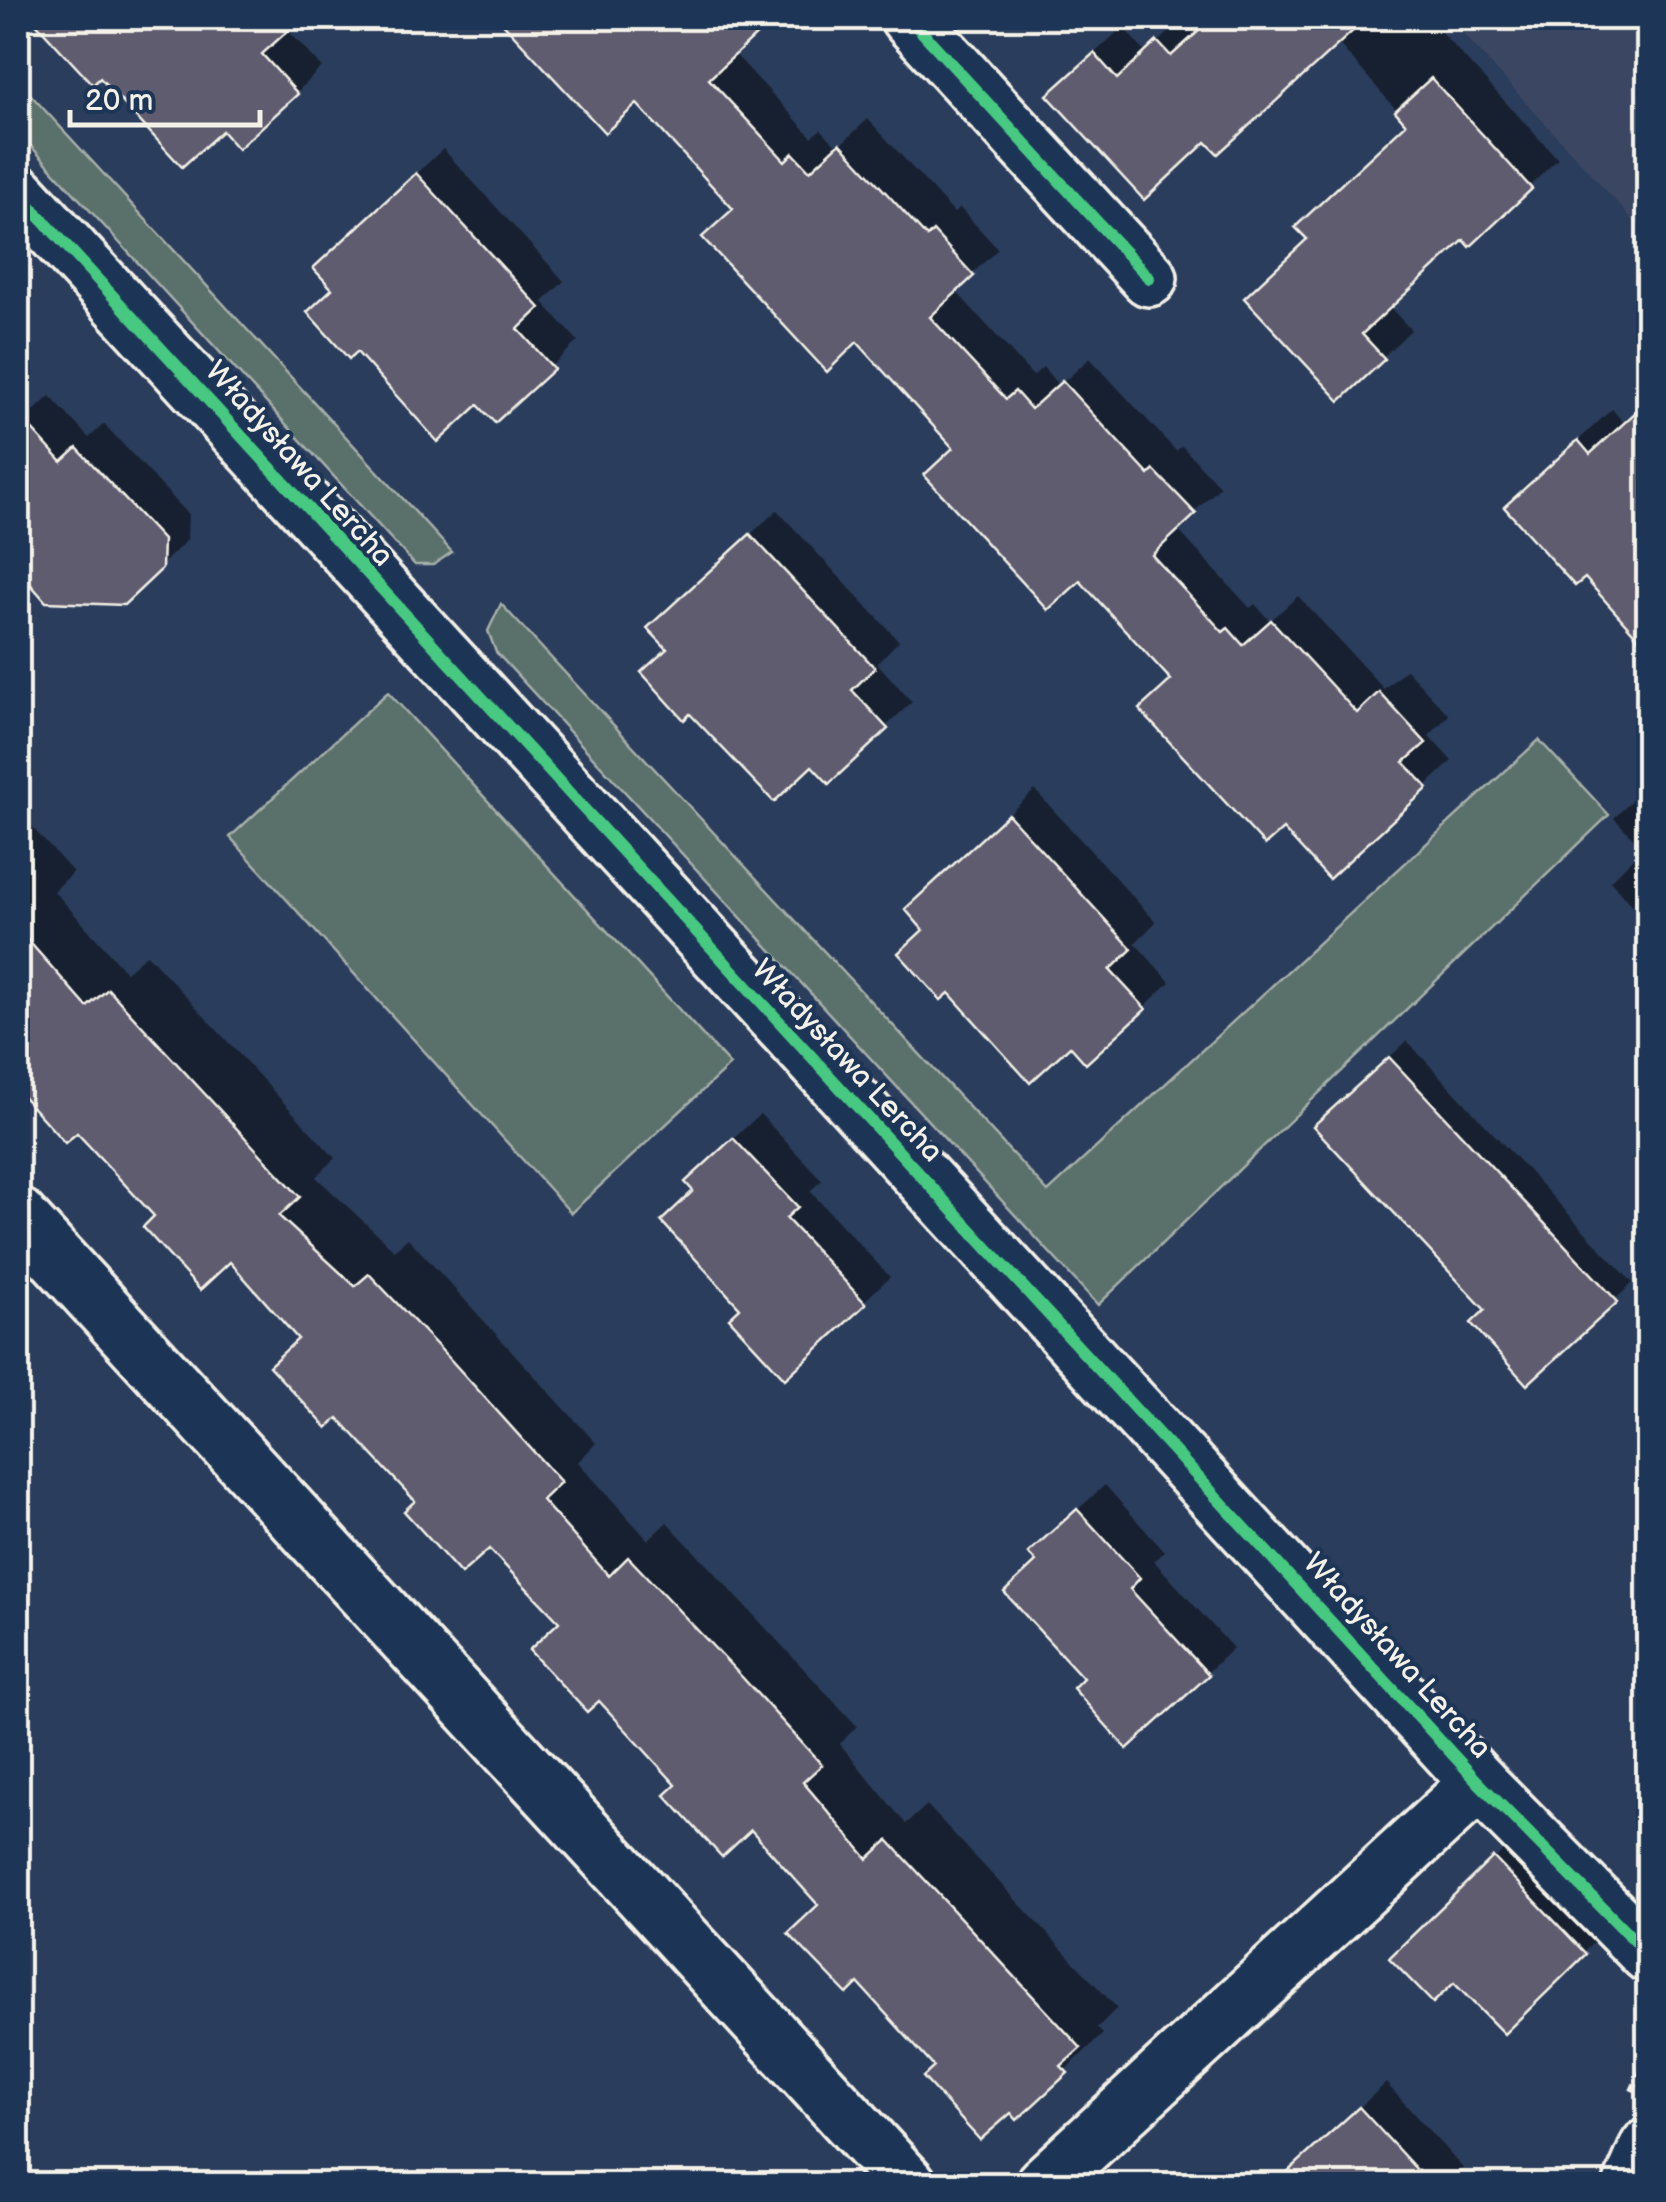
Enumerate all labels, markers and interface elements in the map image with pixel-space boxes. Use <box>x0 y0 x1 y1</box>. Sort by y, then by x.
scale bar <box>70 65 260 127</box>
text: 20 m <box>85 83 153 119</box>
street label: Władysława Lercha <box>197 354 401 574</box>
street label: Władysława Lercha <box>744 952 950 1170</box>
street label: Władysława Lercha <box>1295 1546 1499 1766</box>

